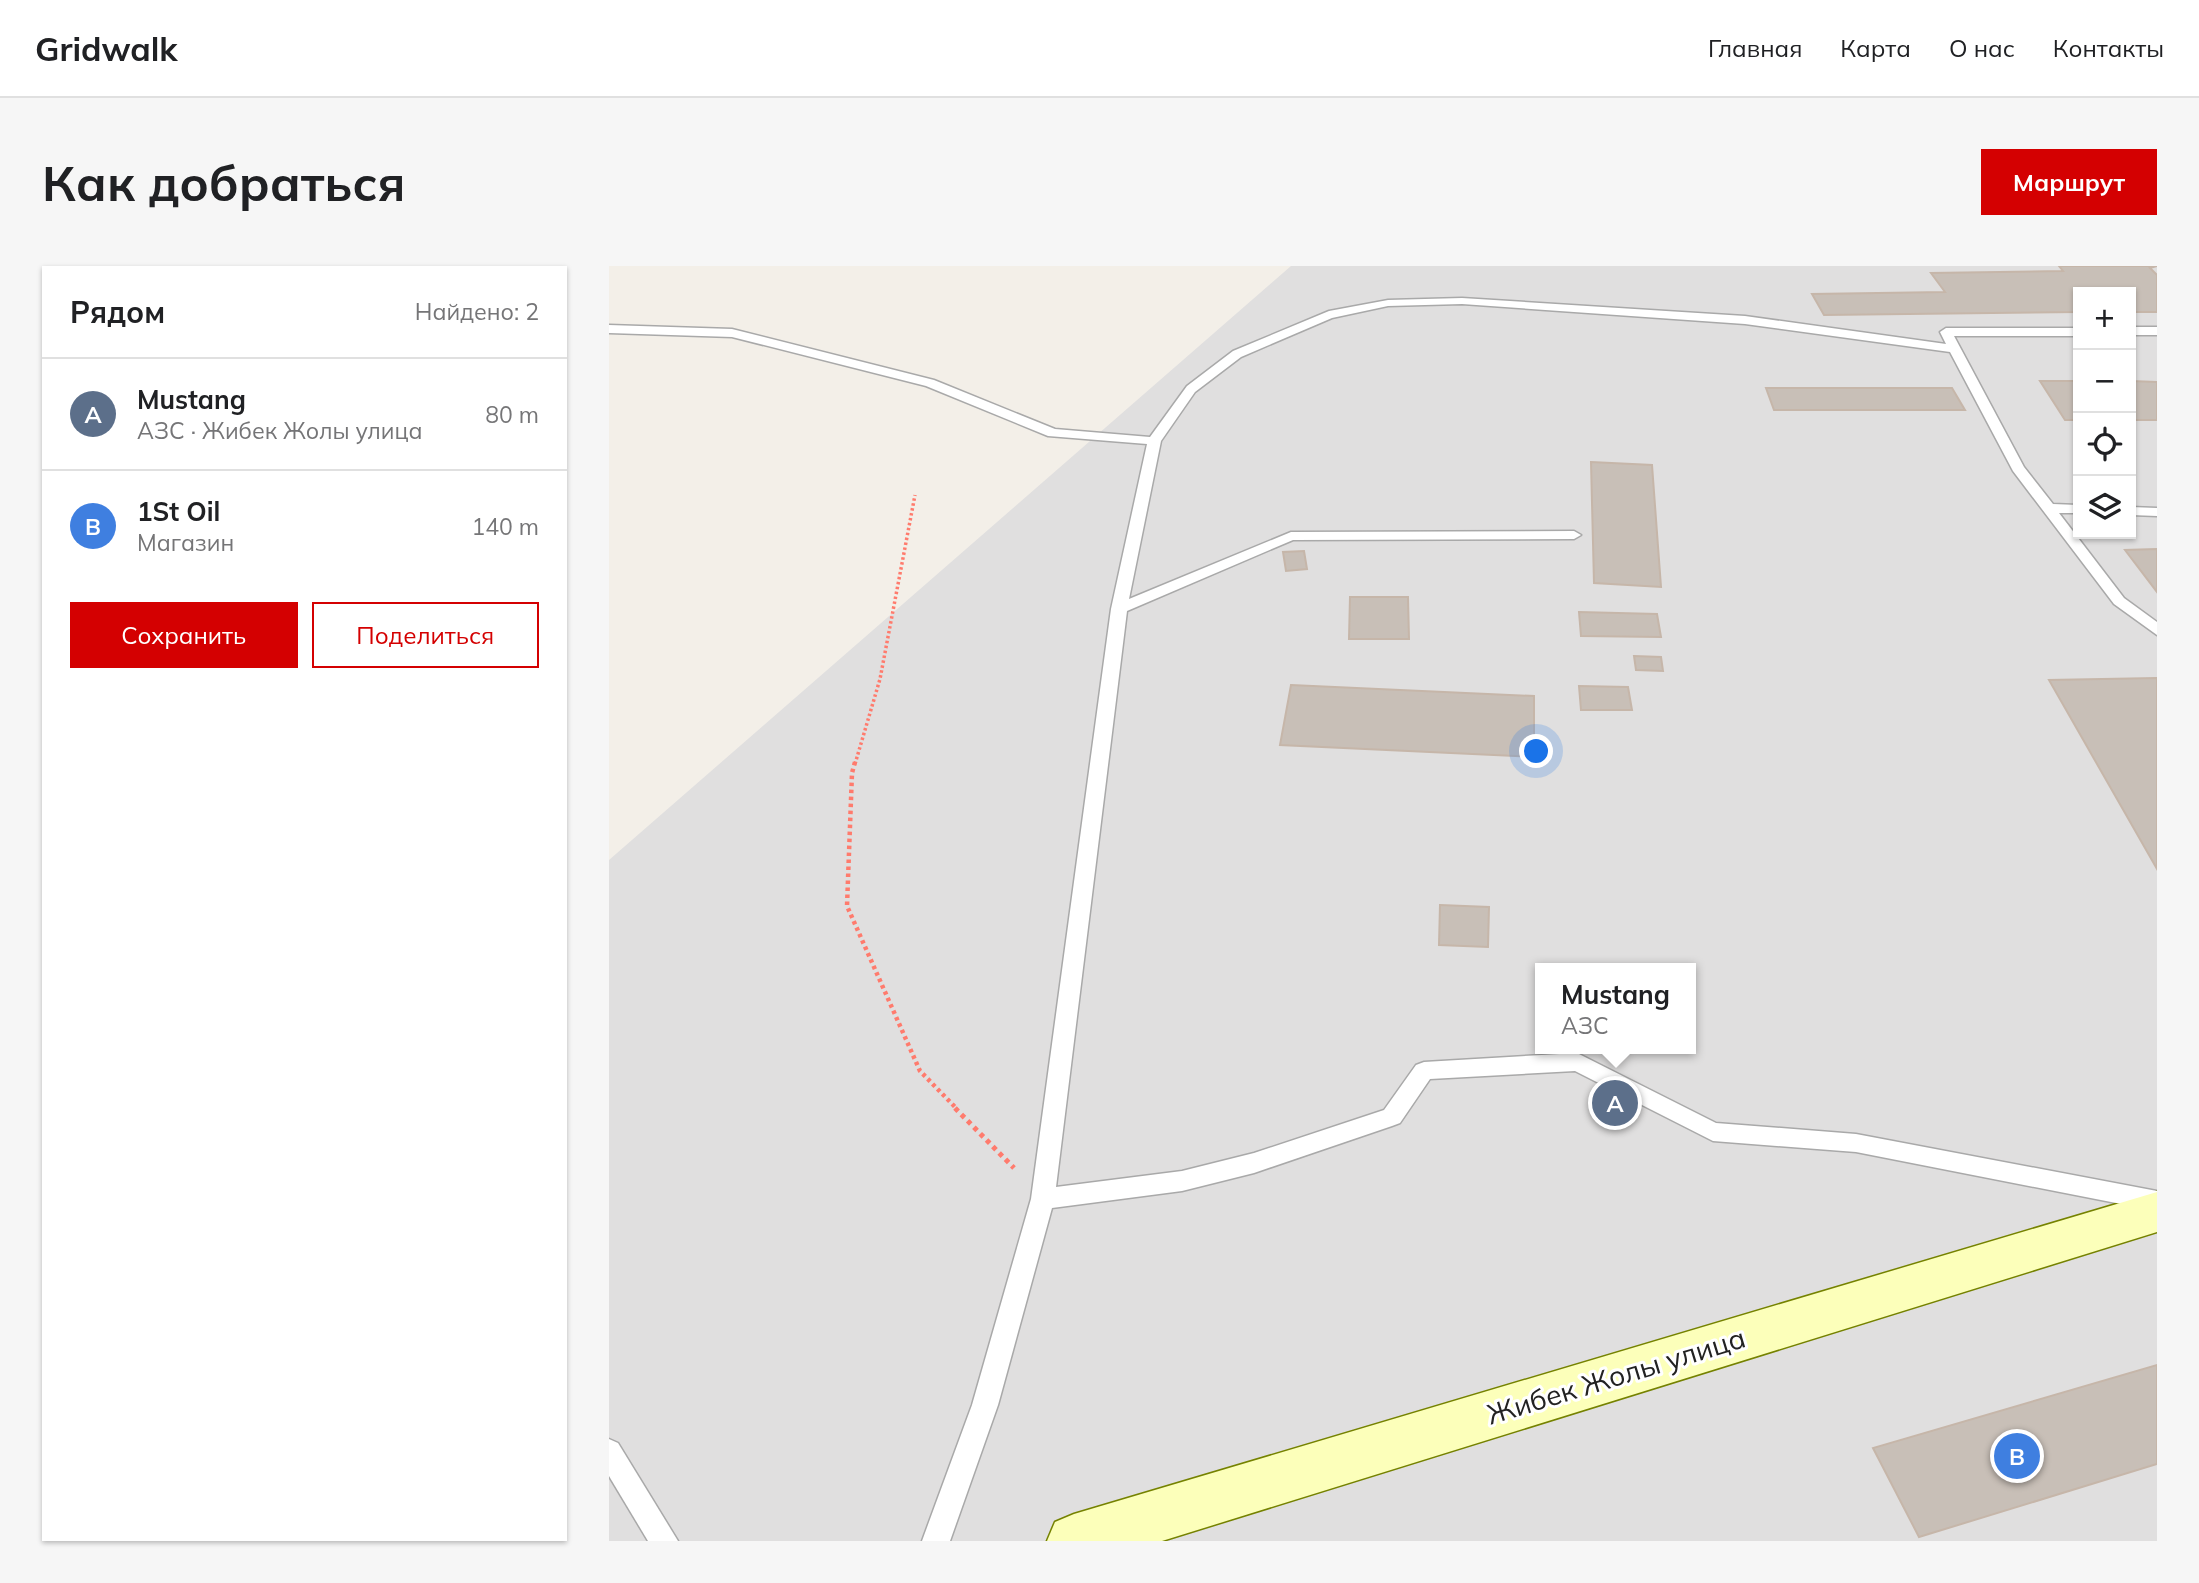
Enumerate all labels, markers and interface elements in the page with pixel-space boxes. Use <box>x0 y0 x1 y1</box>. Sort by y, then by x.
text: Gridwalk <box>35 28 178 69</box>
text: Главная <box>1708 33 1802 63</box>
text: Карта <box>1840 33 1911 63</box>
text: О нас <box>1949 33 2015 63</box>
text: Контакты <box>2053 33 2164 63</box>
button: Маршрут <box>1981 149 2157 215</box>
text: Как добраться <box>42 152 405 213</box>
map controls <box>2073 287 2136 539</box>
button: + <box>2073 287 2136 350</box>
text: Рядом <box>70 293 165 331</box>
text: Найдено: 2 <box>415 297 539 326</box>
button: − <box>2073 350 2136 413</box>
text: Mustang <box>137 383 246 416</box>
text: A <box>84 400 102 429</box>
text: 80 m <box>485 400 539 429</box>
button: locate <box>2073 413 2136 476</box>
text: АЗС · Жибек Жолы улица <box>137 416 423 445</box>
button: layers <box>2073 476 2136 539</box>
text: 1St Oil <box>137 495 220 528</box>
text: B <box>85 512 101 541</box>
text: 140 m <box>471 512 539 541</box>
text: Магазин <box>137 528 234 557</box>
button: Сохранить <box>70 602 298 668</box>
button: Поделиться <box>312 602 539 668</box>
your location <box>1519 734 1553 768</box>
popup <box>1535 963 1696 1054</box>
text: Mustang <box>1561 978 1670 1011</box>
text: АЗС <box>1561 1011 1609 1040</box>
pin: A <box>1592 1077 1638 1129</box>
street label: Жибек Жолы улица <box>1482 1320 1749 1432</box>
pin: B <box>1994 1430 2040 1482</box>

